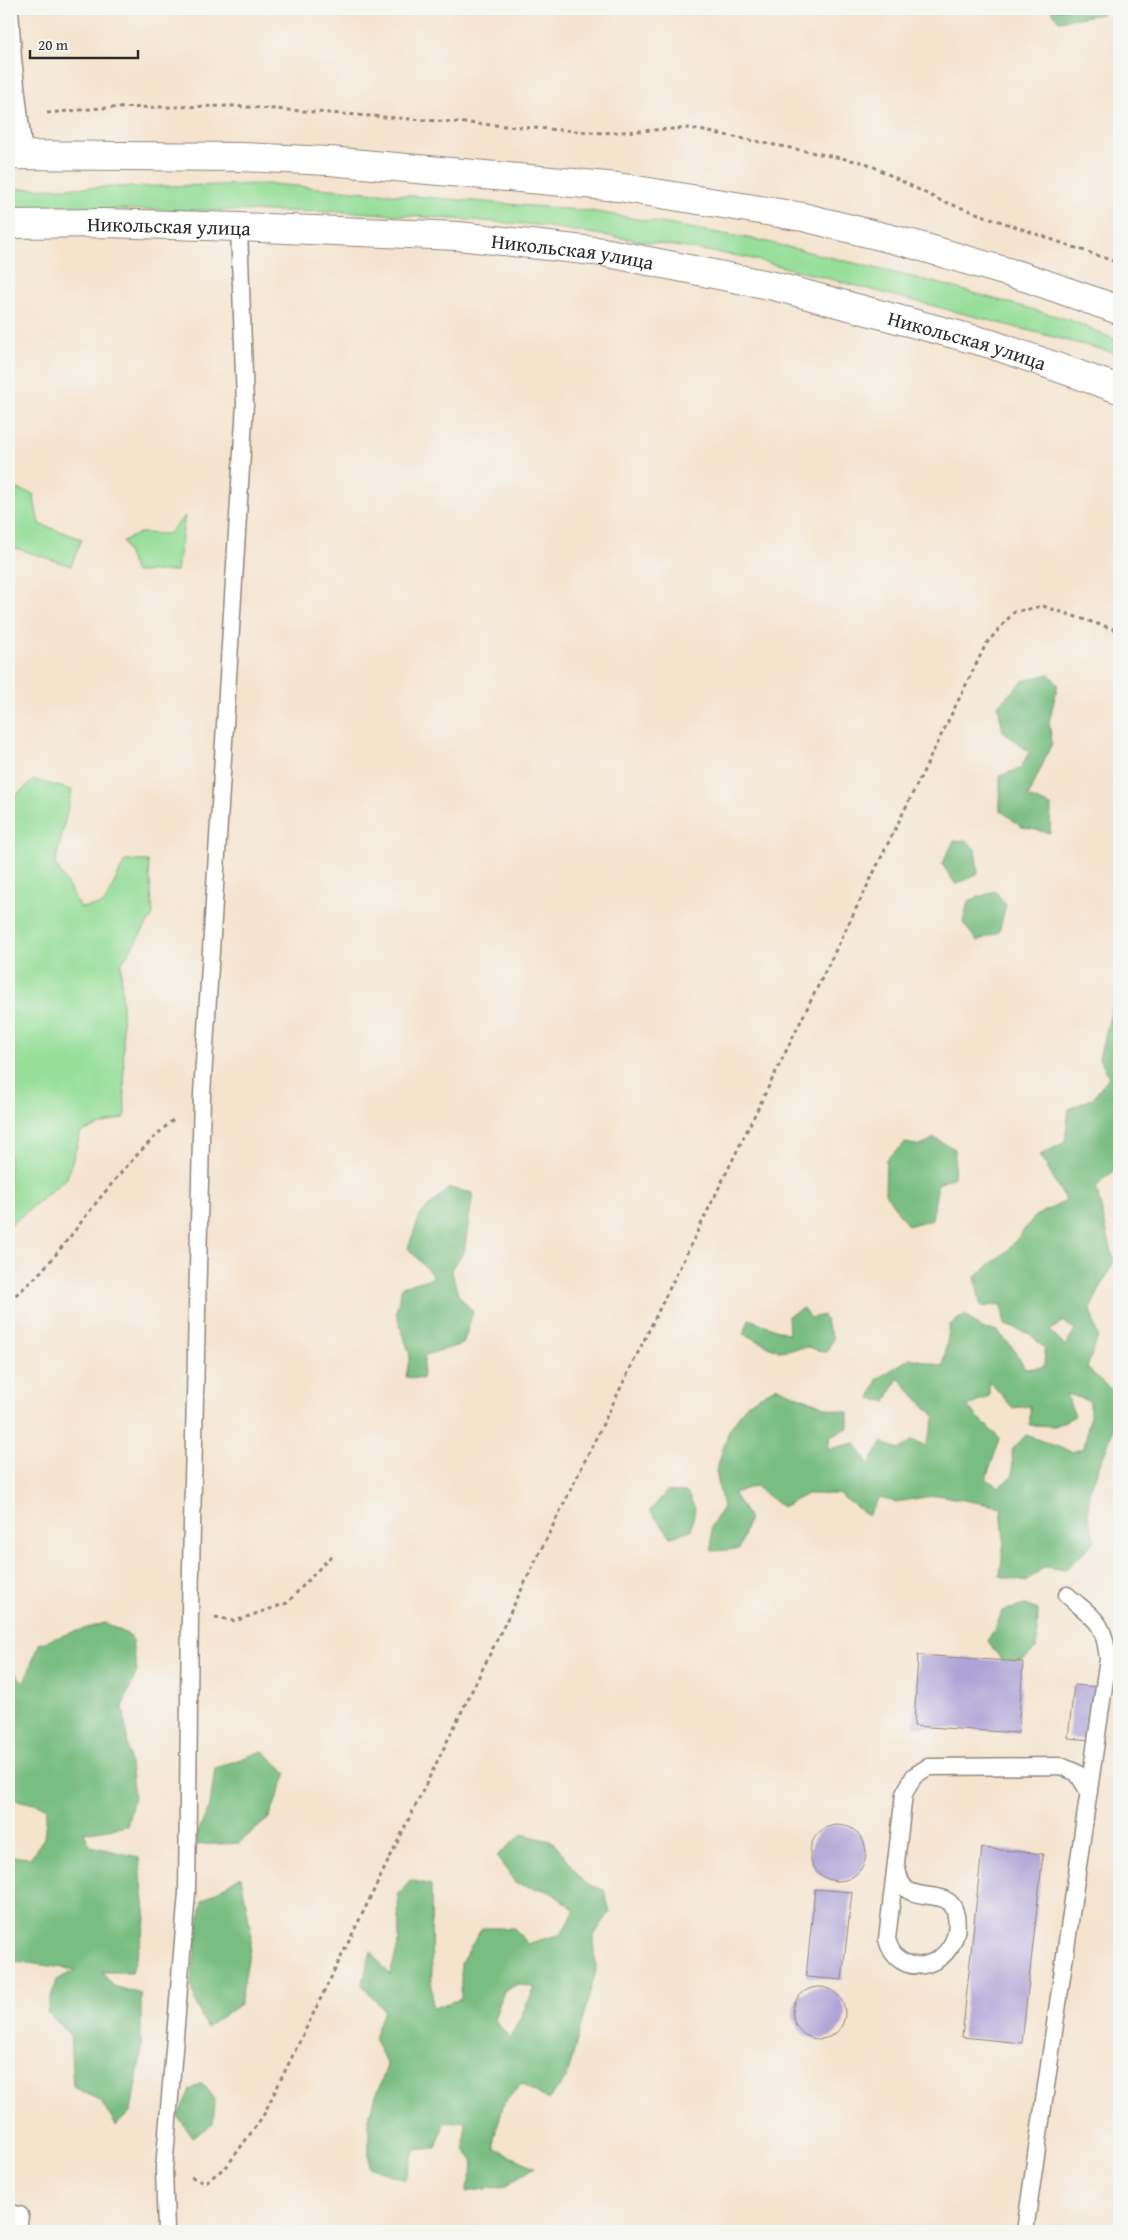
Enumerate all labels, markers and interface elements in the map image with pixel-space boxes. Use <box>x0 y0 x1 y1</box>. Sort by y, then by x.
scale bar <box>30 28 138 60</box>
text: 20 m <box>38 34 69 55</box>
street label: Никольская улица <box>87 208 252 242</box>
street label: Никольская улица <box>490 225 657 276</box>
street label: Никольская улица <box>885 303 1051 377</box>

